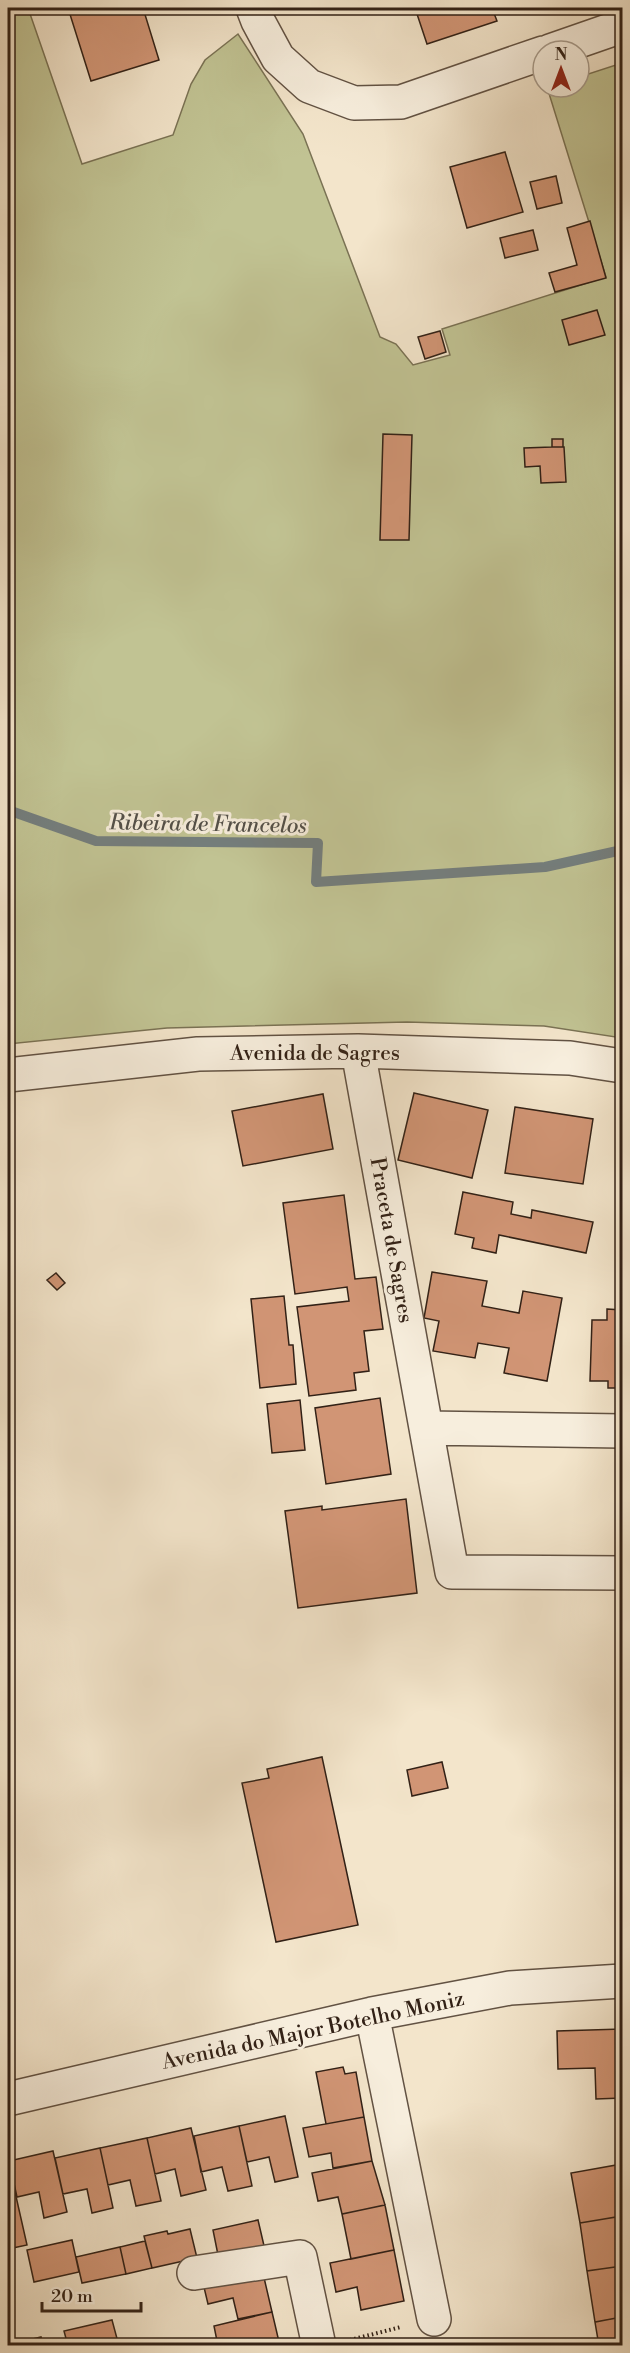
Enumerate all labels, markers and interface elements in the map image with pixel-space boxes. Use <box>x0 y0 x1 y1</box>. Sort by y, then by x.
north arrow <box>531 39 591 99</box>
text: N <box>555 45 568 65</box>
water label: Ribeira de Francelos <box>108 809 307 840</box>
street label: Avenida de Sagres <box>229 1041 400 1067</box>
street label: Praceta de Sagres <box>364 1155 418 1325</box>
street label: Avenida do Major Botelho Moniz <box>159 1986 467 2076</box>
scale bar <box>42 2275 141 2313</box>
text: 20 m <box>51 2285 93 2308</box>

